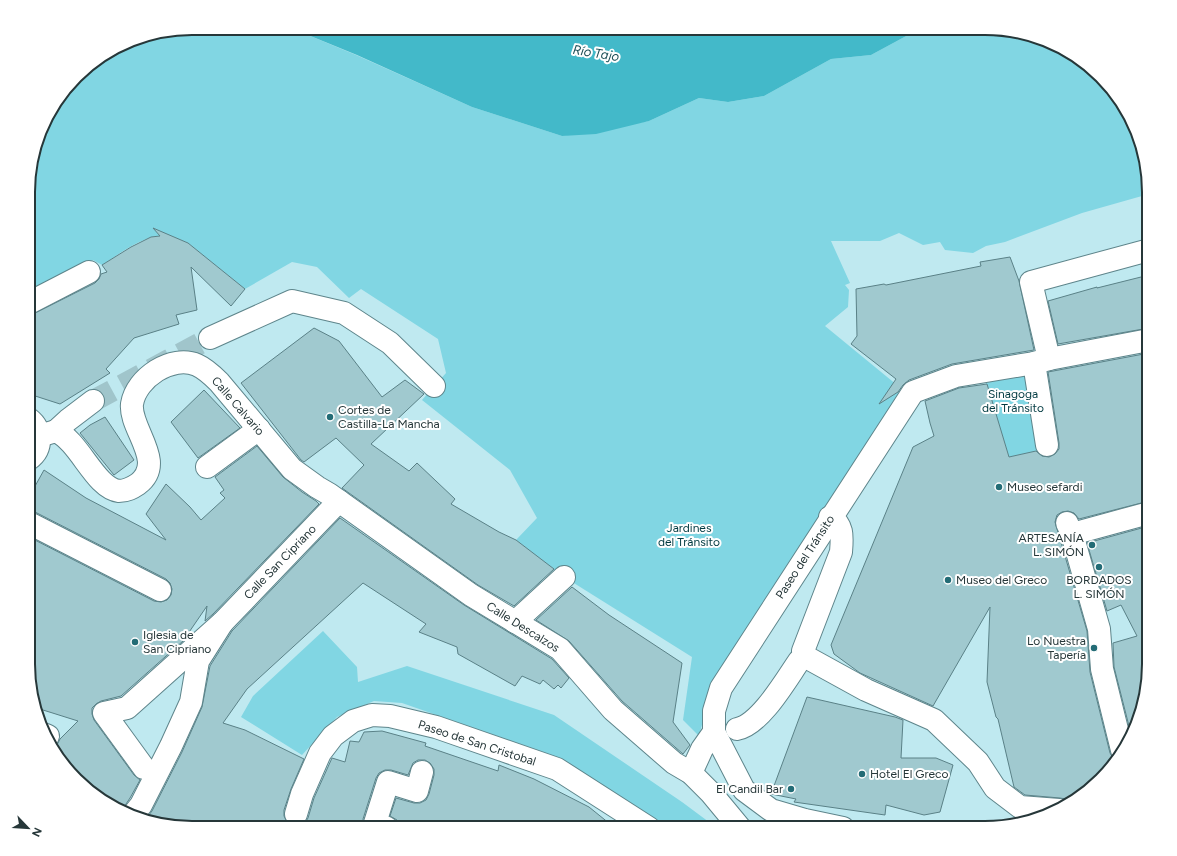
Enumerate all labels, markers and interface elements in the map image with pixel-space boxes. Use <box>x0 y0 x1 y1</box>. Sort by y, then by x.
water label: Río Tajo <box>572 42 621 64</box>
street label: Calle Calvario <box>209 374 267 438</box>
park label: Sinagoga del Tránsito <box>982 387 1044 415</box>
place label: Cortes de Castilla-La Mancha <box>338 403 440 431</box>
marker: Cortes de Castilla-La Mancha <box>325 412 335 422</box>
place label: Museo sefardi <box>1007 480 1082 494</box>
marker: Museo sefardi <box>994 482 1004 492</box>
street label: Paseo del Tránsito <box>773 512 837 601</box>
park label: Jardines del Tránsito <box>658 521 720 549</box>
street label: Calle San Cipriano <box>241 522 319 602</box>
place label: ARTESANÍA L. SIMÓN <box>1019 531 1084 559</box>
marker: ARTESANÍA L. SIMÓN <box>1087 540 1097 550</box>
marker: BORDADOS L. SIMÓN <box>1094 562 1104 572</box>
place label: Museo del Greco <box>956 573 1047 587</box>
place label: BORDADOS L. SIMÓN <box>1066 573 1132 601</box>
marker: Museo del Greco <box>943 575 953 585</box>
street label: Calle Descalzos <box>484 599 563 655</box>
place label: Iglesia de San Cipriano <box>143 628 211 656</box>
place label: Lo Nuestra Tapería <box>1027 634 1086 662</box>
marker: Iglesia de San Cipriano <box>130 637 140 647</box>
marker: Lo Nuestra Tapería <box>1089 643 1099 653</box>
street label: Paseo de San Cristobal <box>416 717 538 769</box>
place label: Hotel El Greco <box>870 767 949 781</box>
marker: Hotel El Greco <box>857 769 867 779</box>
place label: El Candil Bar <box>716 782 783 796</box>
marker: El Candil Bar <box>786 784 796 794</box>
north arrow <box>8 808 48 848</box>
text: N <box>29 825 44 839</box>

